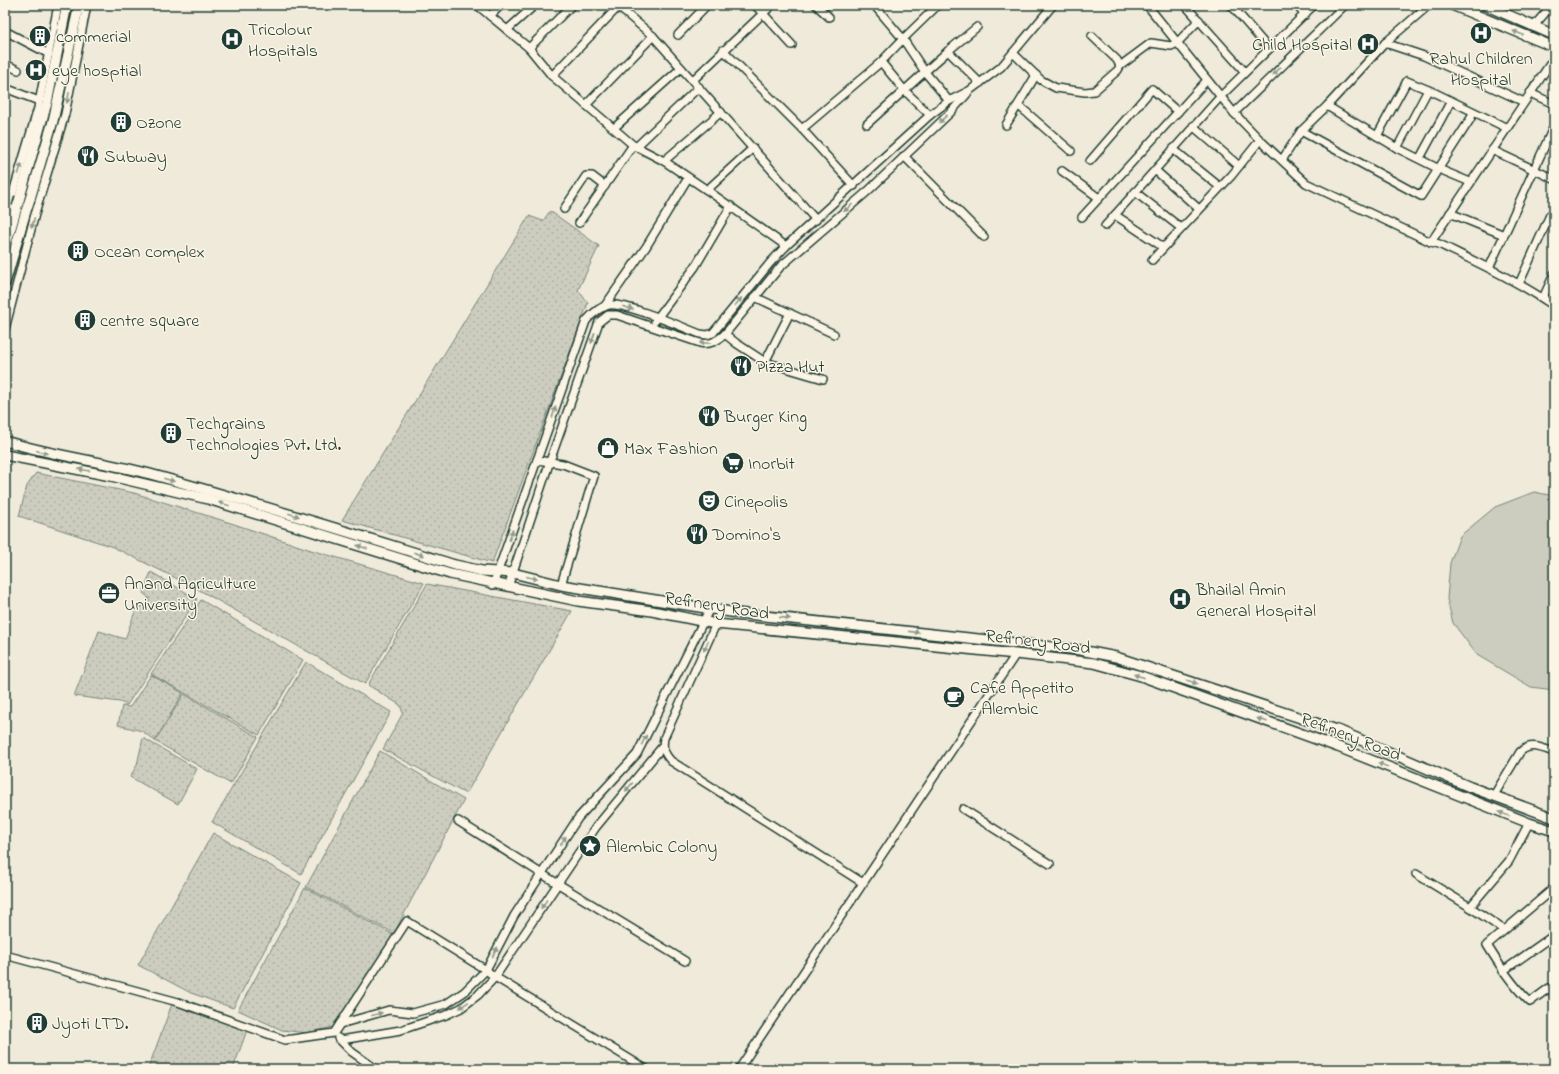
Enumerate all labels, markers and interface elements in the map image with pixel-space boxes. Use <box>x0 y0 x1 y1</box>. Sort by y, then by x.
place label: Tricolour Hospitals <box>248 18 318 65</box>
hospital icon: Rahul Children Hospital <box>1468 20 1494 46</box>
building icon: commerial <box>27 23 53 49</box>
place label: commerial <box>56 25 131 51</box>
hospital icon: Tricolour Hospitals <box>219 26 245 52</box>
one-way arrow <box>1512 29 1524 36</box>
hospital icon: Child Hospital <box>1355 31 1381 57</box>
place label: Child Hospital <box>1252 33 1352 59</box>
place label: Rahul Children Hospital <box>1429 47 1533 94</box>
hospital icon: eye hosptial <box>23 57 49 83</box>
place label: eye hosptial <box>52 59 142 85</box>
one-way arrow <box>1272 66 1281 75</box>
one-way arrow <box>65 92 71 104</box>
building icon: Ozone <box>108 109 134 135</box>
place label: Ozone <box>136 111 183 137</box>
one-way arrow <box>938 115 948 124</box>
restaurant icon: Subway <box>75 143 101 169</box>
place label: Subway <box>104 145 167 171</box>
one-way arrow <box>17 163 23 175</box>
one-way arrow <box>843 204 853 213</box>
one-way arrow <box>30 217 36 229</box>
building icon: Ocean complex <box>65 238 91 264</box>
place label: Ocean complex <box>94 240 205 266</box>
one-way arrow <box>734 296 743 307</box>
one-way arrow <box>622 305 634 311</box>
building icon: centre square <box>72 307 98 333</box>
place label: centre square <box>100 309 200 335</box>
one-way arrow <box>589 332 595 344</box>
one-way arrow <box>699 339 711 346</box>
restaurant icon: Pizza Hut <box>728 353 754 379</box>
place label: Pizza Hut <box>756 355 825 381</box>
restaurant icon: Burger King <box>696 403 722 429</box>
place label: Burger King <box>723 405 807 432</box>
one-way arrow <box>551 406 557 418</box>
place label: Techgrains Technologies Pvt. Ltd. <box>186 412 341 460</box>
building icon: Techgrains Technologies Pvt. Ltd. <box>158 420 184 446</box>
shop icon: Max Fashion <box>595 435 621 461</box>
place label: Max Fashion <box>624 437 718 463</box>
one-way arrow <box>37 449 49 455</box>
supermarket icon: Inorbit <box>720 450 746 476</box>
place label: Inorbit <box>748 452 795 478</box>
one-way arrow <box>78 467 90 473</box>
one-way arrow <box>164 477 176 483</box>
theatre icon: Cinepolis <box>696 488 722 514</box>
place label: Cinepolis <box>724 490 788 516</box>
one-way arrow <box>218 501 230 507</box>
one-way arrow <box>289 512 301 518</box>
restaurant icon: Domino's <box>684 521 710 547</box>
place label: Domino's <box>711 523 781 549</box>
one-way arrow <box>509 528 515 540</box>
one-way arrow <box>355 544 367 550</box>
one-way arrow <box>413 551 425 557</box>
place label: Anand Agriculture University <box>124 572 257 619</box>
one-way arrow <box>526 575 538 581</box>
place label: Bhailal Amin General Hospital <box>1195 578 1316 625</box>
office icon: Anand Agriculture University <box>96 580 122 606</box>
street label: Refinery Road <box>662 586 771 628</box>
hospital icon: Bhailal Amin General Hospital <box>1167 586 1193 612</box>
one-way arrow <box>779 614 791 621</box>
street label: Refinery Road <box>984 624 1092 662</box>
one-way arrow <box>908 628 920 635</box>
one-way arrow <box>703 641 709 652</box>
one-way arrow <box>1133 673 1145 679</box>
place label: Cafe Appetito - Alembic <box>970 676 1074 723</box>
one-way arrow <box>1187 679 1199 685</box>
cafe icon: Cafe Appetito - Alembic <box>941 684 967 710</box>
street label: Refinery Road <box>1296 707 1404 769</box>
one-way arrow <box>1255 716 1267 722</box>
one-way arrow <box>641 734 647 746</box>
one-way arrow <box>1378 762 1389 768</box>
one-way arrow <box>624 782 633 793</box>
one-way arrow <box>1498 810 1510 816</box>
place icon: Alembic Colony <box>577 833 603 859</box>
place label: Alembic Colony <box>606 835 717 861</box>
one-way arrow <box>559 836 567 846</box>
one-way arrow <box>540 899 548 909</box>
one-way arrow <box>492 946 499 957</box>
one-way arrow <box>459 1001 469 1009</box>
building icon: Jyoti LTD. <box>24 1010 50 1036</box>
one-way arrow <box>372 1011 384 1017</box>
place label: Jyoti LTD. <box>52 1012 129 1038</box>

